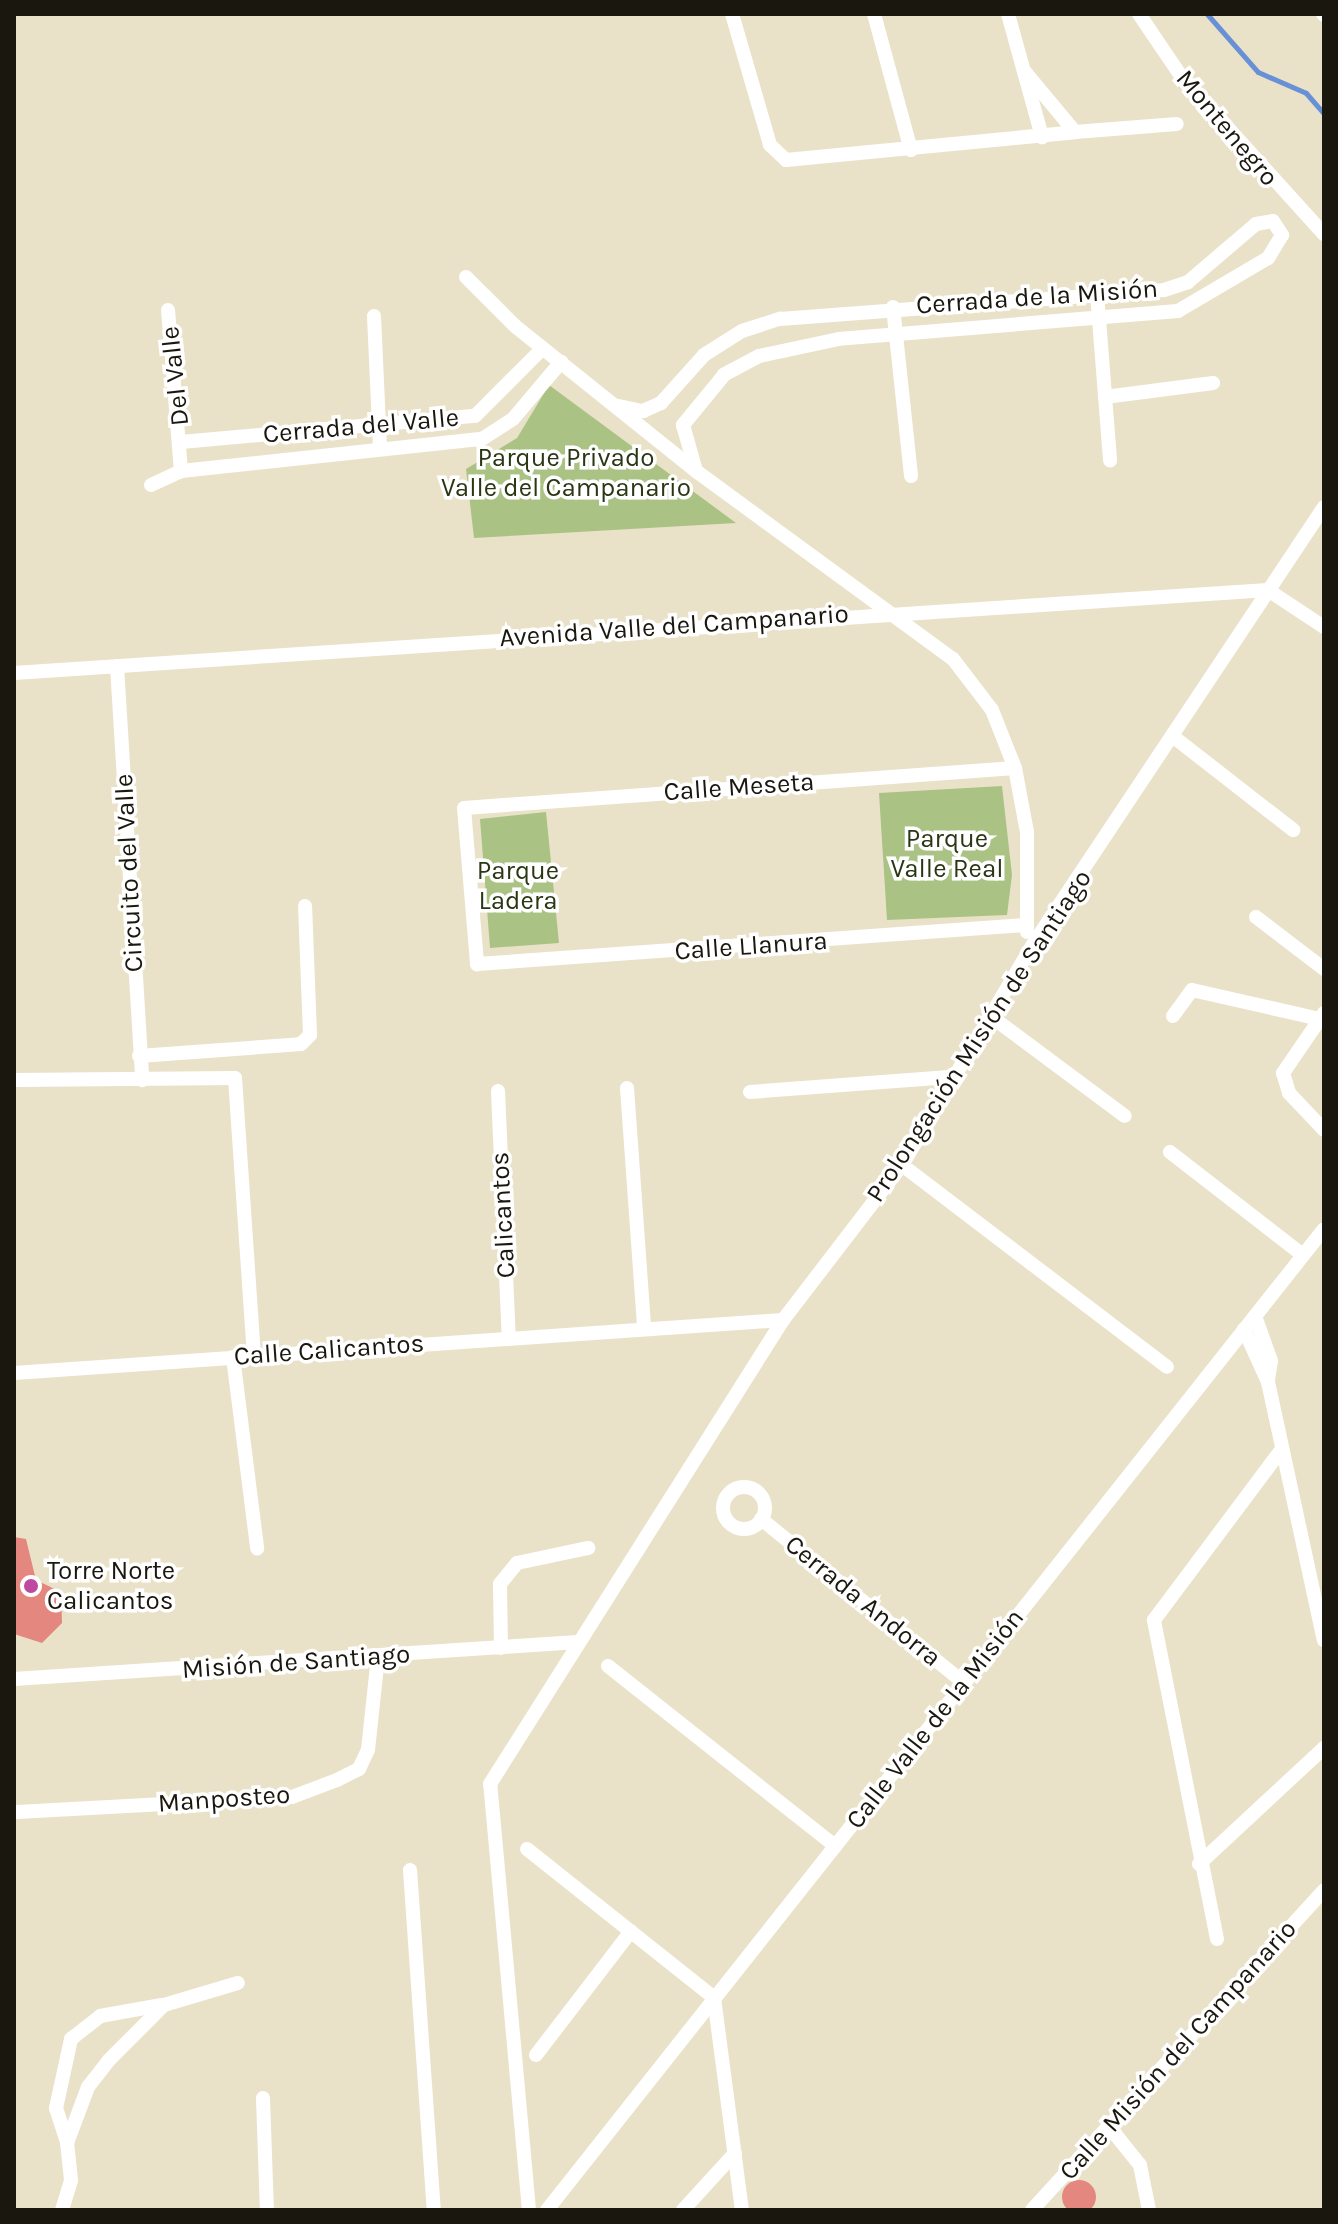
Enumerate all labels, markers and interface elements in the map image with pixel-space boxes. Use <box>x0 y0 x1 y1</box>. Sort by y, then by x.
street label: Montenegro <box>1169 63 1285 193</box>
street label: Cerrada de la Misión <box>915 273 1159 321</box>
street label: Del Valle <box>154 325 196 427</box>
street label: Cerrada del Valle <box>262 402 460 450</box>
park label: Parque Privado Valle del Campanario <box>441 442 691 504</box>
street label: Avenida Valle del Campanario <box>498 598 850 654</box>
street label: Calle Meseta <box>663 766 815 808</box>
street label: Circuito del Valle <box>108 773 150 973</box>
park label: Parque Valle Real <box>890 823 1004 884</box>
park label: Parque Ladera <box>477 855 559 916</box>
street label: Prolongación Misión de Santiago <box>860 864 1098 1208</box>
street label: Calle Llanura <box>673 925 829 967</box>
street label: Calicantos <box>484 1151 522 1279</box>
street label: Calle Calicantos <box>233 1328 425 1372</box>
street label: Cerrada Andorra <box>779 1529 947 1673</box>
place label: Torre Norte Calicantos <box>47 1555 175 1616</box>
marker: Torre Norte Calicantos <box>22 1577 40 1595</box>
street label: Calle Valle de la Misión <box>839 1603 1031 1835</box>
street label: Misión de Santiago <box>181 1638 411 1686</box>
street label: Manposteo <box>157 1779 291 1819</box>
street label: Calle Misión del Campanario <box>1053 1914 1303 2186</box>

